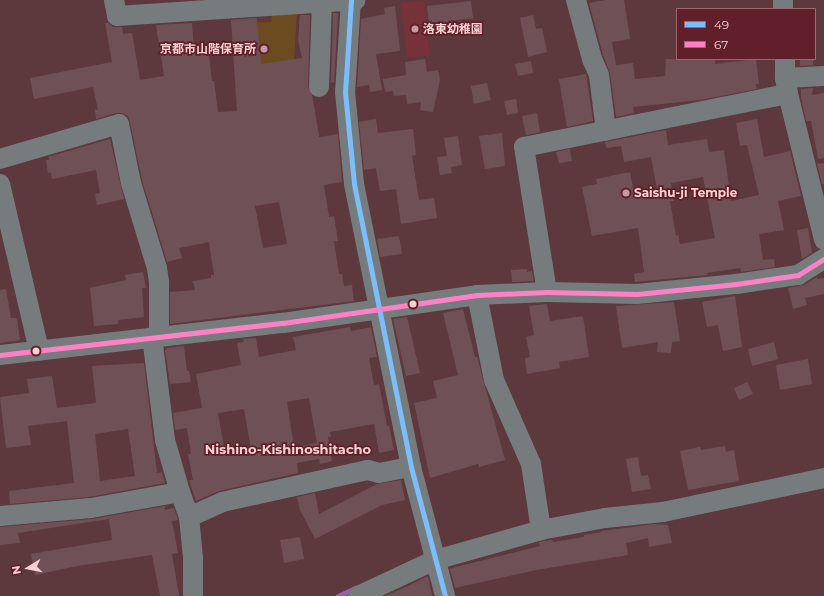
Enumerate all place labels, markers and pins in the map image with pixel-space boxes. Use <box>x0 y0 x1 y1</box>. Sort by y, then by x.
place label: 洛東幼稚園 <box>423 22 483 36</box>
marker: 洛東幼稚園 <box>410 24 420 34</box>
place label: 京都市山階保育所 <box>160 42 256 56</box>
marker: 京都市山階保育所 <box>259 44 269 54</box>
place label: Saishu-ji Temple <box>634 186 737 200</box>
marker: Saishu-ji Temple <box>621 188 631 198</box>
unlabelled marker <box>408 299 418 309</box>
unlabelled marker <box>31 346 41 356</box>

